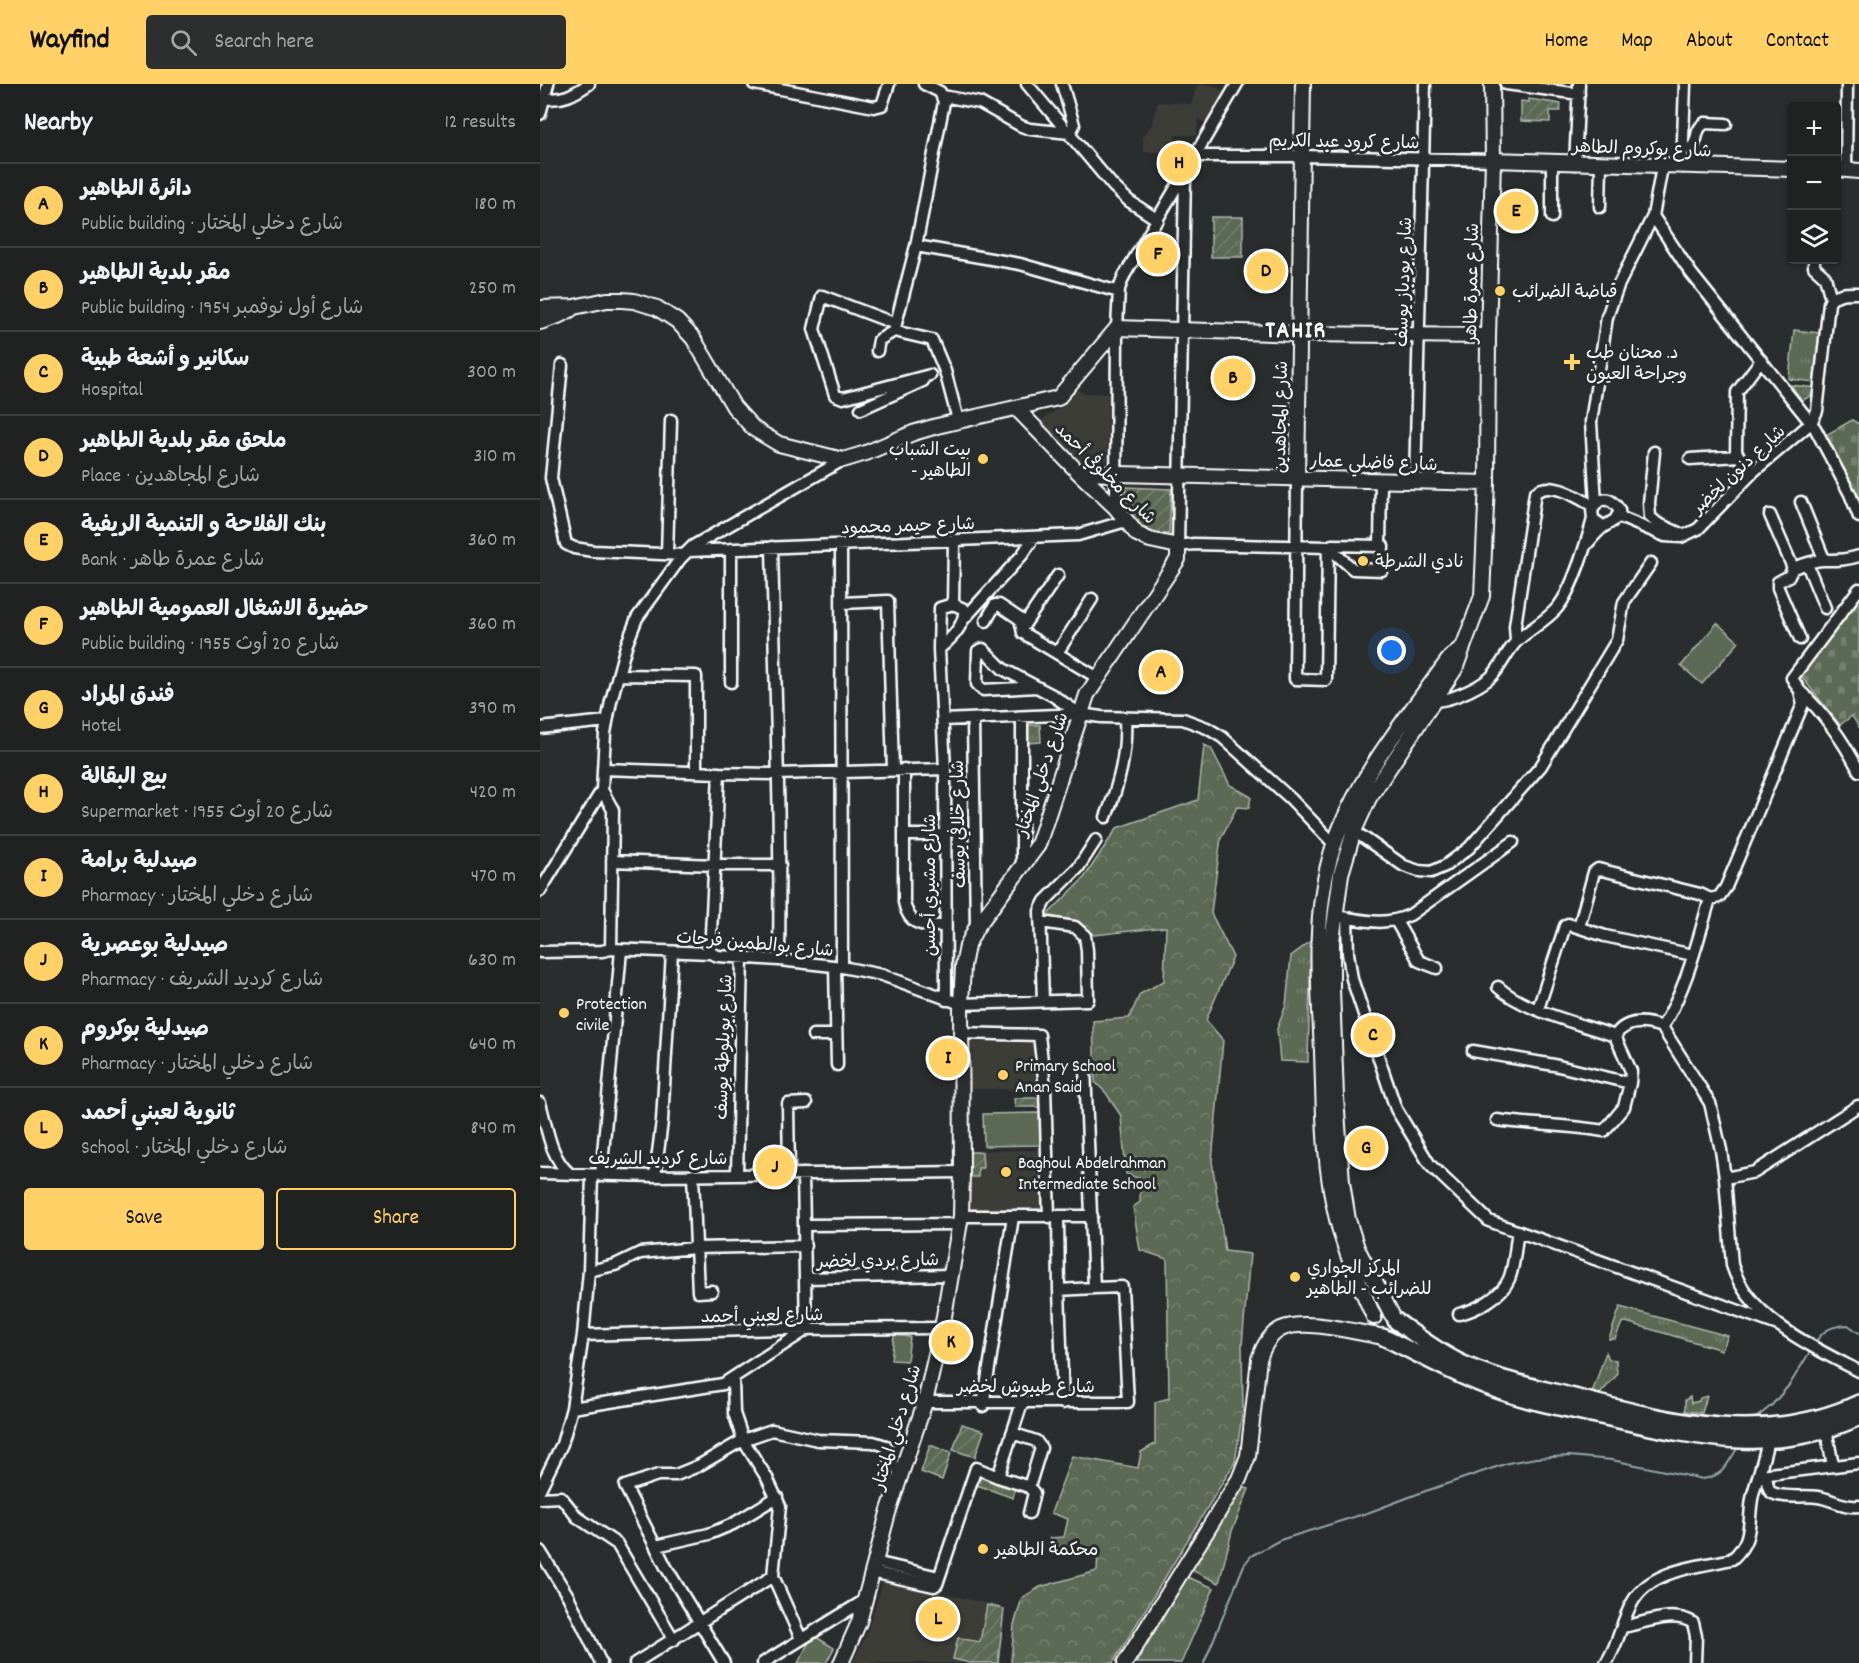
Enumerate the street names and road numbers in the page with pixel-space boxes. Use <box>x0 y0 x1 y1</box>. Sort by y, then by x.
street label: شارع كرود عبد الكريم <box>1268 130 1420 157</box>
street label: شارع بوكروم الطاهر <box>1570 136 1712 165</box>
street label: شارع بودباز يوسف <box>1391 217 1420 348</box>
street label: شارع عمرة طاهر <box>1460 223 1487 345</box>
street label: شارع المجاهدين <box>1269 361 1296 474</box>
street label: شارع مخلوفي أحمد <box>1048 417 1162 531</box>
street label: شارع دنون لخضر <box>1686 421 1792 522</box>
street label: شارع فاضلي عمار <box>1309 450 1438 480</box>
street label: شارع حيمر محمود <box>841 513 976 542</box>
street label: شارع دخلي المختار <box>1010 709 1077 842</box>
street label: شارع خلافي يوسف <box>945 760 974 888</box>
street label: شارع مشيري أحسن <box>919 814 944 956</box>
street label: شارع بوالطمين فرحات <box>675 926 835 965</box>
street label: شارع بويلوطة يوسف <box>710 974 741 1120</box>
street label: شارع كرديد الشريف <box>589 1148 727 1173</box>
street label: شارع بردي لخضر <box>815 1249 939 1276</box>
street label: شارع لعبني أحمد <box>700 1304 824 1332</box>
street label: شارع دخلي المختار <box>867 1362 930 1496</box>
street label: شارع طيبوش لخضر <box>955 1376 1095 1401</box>

